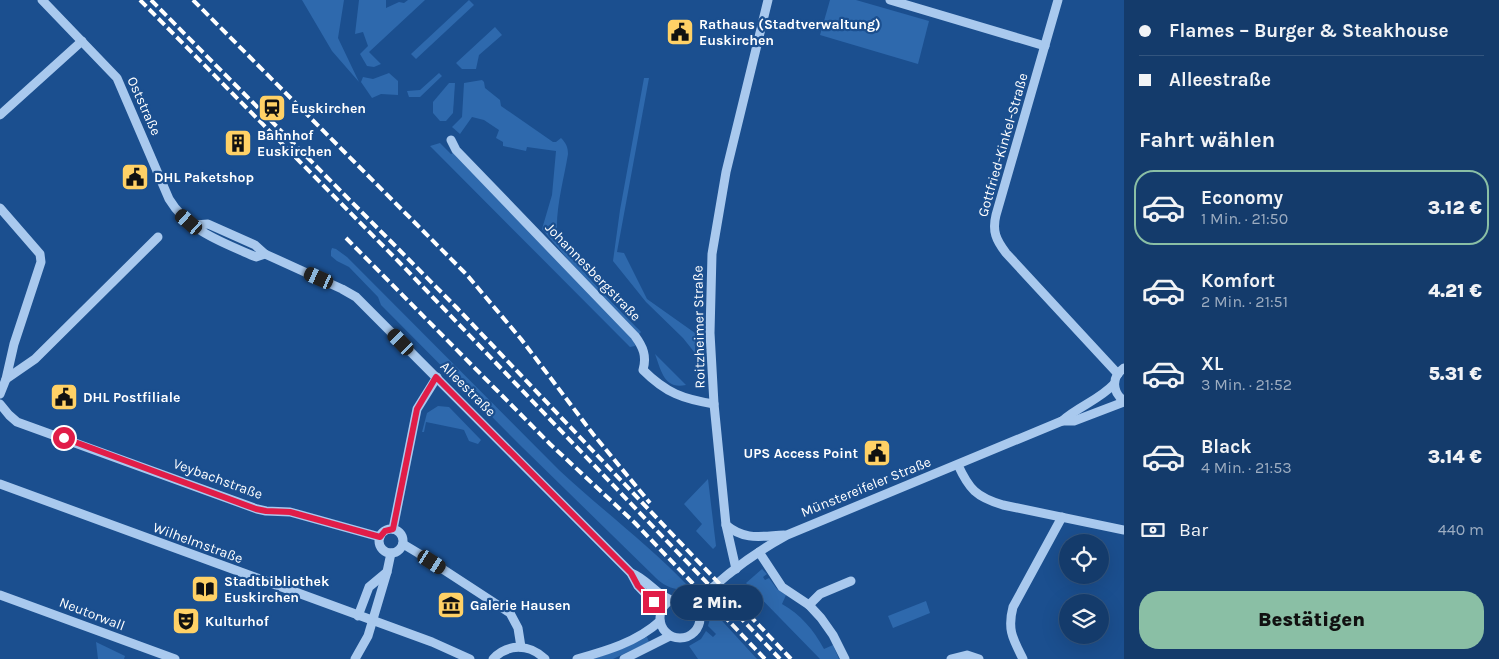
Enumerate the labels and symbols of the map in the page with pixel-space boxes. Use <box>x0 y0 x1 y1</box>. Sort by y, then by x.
place label: Rathaus (Stadtverwaltung) Euskirchen <box>699 16 881 49</box>
public building icon: Rathaus (Stadtverwaltung) Euskirchen <box>665 17 695 47</box>
street label: Gottfried-Kinkel-Straße <box>974 71 1032 219</box>
street label: Oststraße <box>123 74 165 138</box>
station icon: Euskirchen <box>257 93 287 123</box>
place label: Euskirchen <box>291 100 366 117</box>
place label: Bahnhof Euskirchen <box>257 127 332 160</box>
building icon: Bahnhof Euskirchen <box>223 128 253 158</box>
public building icon: DHL Paketshop <box>120 162 150 192</box>
place label: DHL Paketshop <box>154 169 254 186</box>
car <box>172 206 205 238</box>
street label: Johannesbergstraße <box>542 219 644 325</box>
car <box>302 265 335 291</box>
street label: Roitzheimer Straße <box>689 265 709 389</box>
car <box>385 326 416 358</box>
street label: Alleestraße <box>437 358 499 420</box>
public building icon: DHL Postfiliale <box>49 382 79 412</box>
place label: DHL Postfiliale <box>83 389 180 406</box>
route start <box>53 427 75 449</box>
public building icon: UPS Access Point <box>862 438 892 468</box>
place label: UPS Access Point <box>744 445 858 462</box>
street label: Münstereifeler Straße <box>798 453 934 521</box>
street label: Veybachstraße <box>171 455 265 503</box>
street label: Wilhelmstraße <box>151 519 245 567</box>
car <box>415 548 448 576</box>
place label: Stadtbibliothek Euskirchen <box>224 573 330 606</box>
library icon: Stadtbibliothek Euskirchen <box>190 574 220 604</box>
callout: 2 Min. <box>672 584 764 620</box>
museum icon: Galerie Hausen <box>436 590 466 620</box>
route end <box>643 591 665 613</box>
street label: Neutorwall <box>57 594 127 634</box>
place label: Galerie Hausen <box>470 597 571 614</box>
theatre icon: Kulturhof <box>171 606 201 636</box>
place label: Kulturhof <box>205 613 270 630</box>

